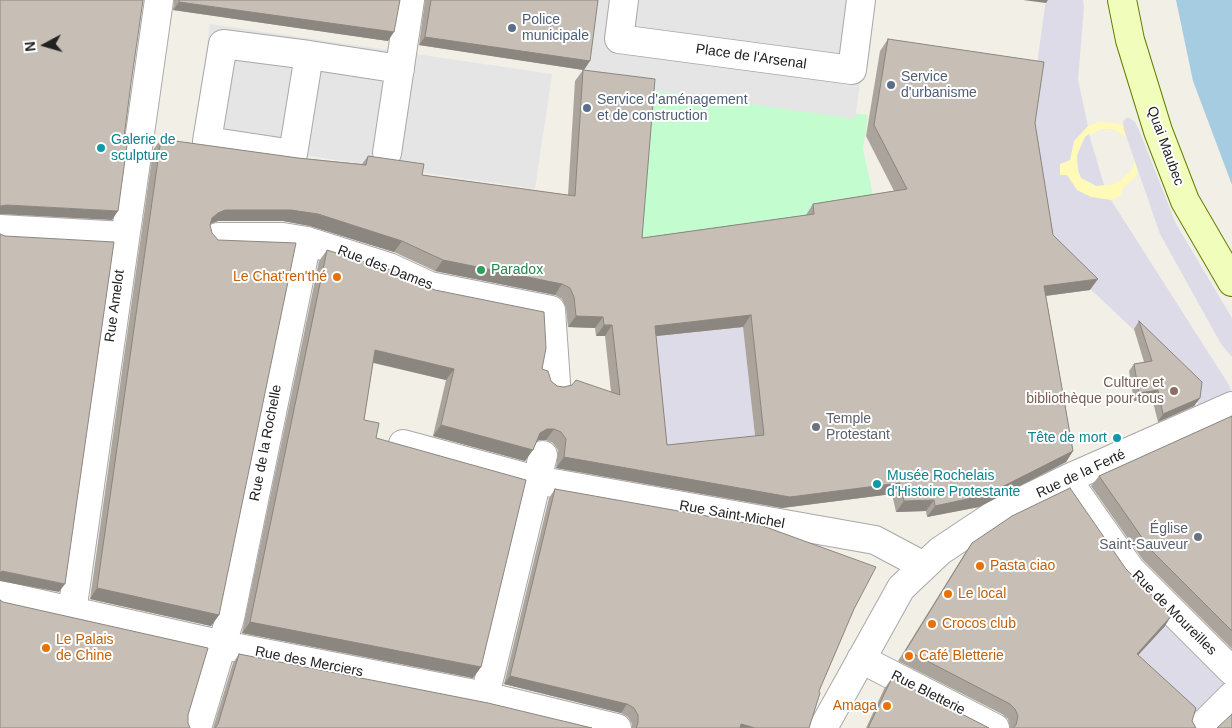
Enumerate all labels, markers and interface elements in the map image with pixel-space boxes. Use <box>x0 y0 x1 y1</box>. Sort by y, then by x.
place label: Police municipale <box>522 12 589 44</box>
north arrow <box>20 20 70 70</box>
marker: Police municipale <box>506 22 518 34</box>
text: N <box>22 41 39 52</box>
street label: Place de l'Arsenal <box>695 41 807 73</box>
place label: Service d'urbanisme <box>901 69 977 102</box>
marker: Service d'urbanisme <box>885 79 897 91</box>
place label: Service d'aménagement et de construction <box>597 92 748 124</box>
marker: Service d'aménagement et de construction <box>581 102 593 114</box>
street label: Quai Maubec <box>1143 104 1187 188</box>
place label: Galerie de sculpture <box>111 132 176 164</box>
marker: Galerie de sculpture <box>95 142 107 154</box>
street label: Rue des Dames <box>335 242 435 294</box>
place label: Paradox <box>491 262 543 278</box>
marker: Paradox <box>475 264 487 276</box>
street label: Rue Amelot <box>102 269 128 343</box>
place label: Le Chat'ren'thé <box>233 269 327 285</box>
marker: Le Chat'ren'thé <box>331 271 343 283</box>
place label: Culture et bibliothèque pour tous <box>1026 375 1164 408</box>
street label: Rue de la Rochelle <box>246 383 286 503</box>
marker: Culture et bibliothèque pour tous <box>1168 385 1180 397</box>
place label: Temple Protestant <box>826 411 890 444</box>
marker: Temple Protestant <box>810 421 822 433</box>
place label: Tête de mort <box>1028 430 1107 446</box>
marker: Tête de mort <box>1111 432 1123 444</box>
street label: Rue de la Ferté <box>1034 446 1128 502</box>
place label: Musée Rochelais d'Histoire Protestante <box>887 468 1020 501</box>
marker: Musée Rochelais d'Histoire Protestante <box>871 478 883 490</box>
street label: Rue Saint-Michel <box>678 497 786 533</box>
place label: Église Saint-Sauveur <box>1099 521 1188 554</box>
marker: Église Saint-Sauveur <box>1192 531 1204 543</box>
place label: Pasta ciao <box>990 558 1055 574</box>
marker: Pasta ciao <box>974 560 986 572</box>
street label: Rue de Moureilles <box>1128 567 1220 659</box>
place label: Le local <box>958 586 1006 602</box>
marker: Le local <box>942 588 954 600</box>
place label: Crocos club <box>942 616 1016 632</box>
marker: Crocos club <box>926 618 938 630</box>
place label: Le Palais de Chine <box>56 632 114 664</box>
marker: Le Palais de Chine <box>40 642 52 654</box>
street label: Rue des Merciers <box>254 643 364 681</box>
place label: Café Bletterie <box>919 648 1004 664</box>
marker: Café Bletterie <box>903 650 915 662</box>
street label: Rue Bletterie <box>888 667 968 719</box>
place label: Amaga <box>833 698 877 714</box>
marker: Amaga <box>881 700 893 712</box>

